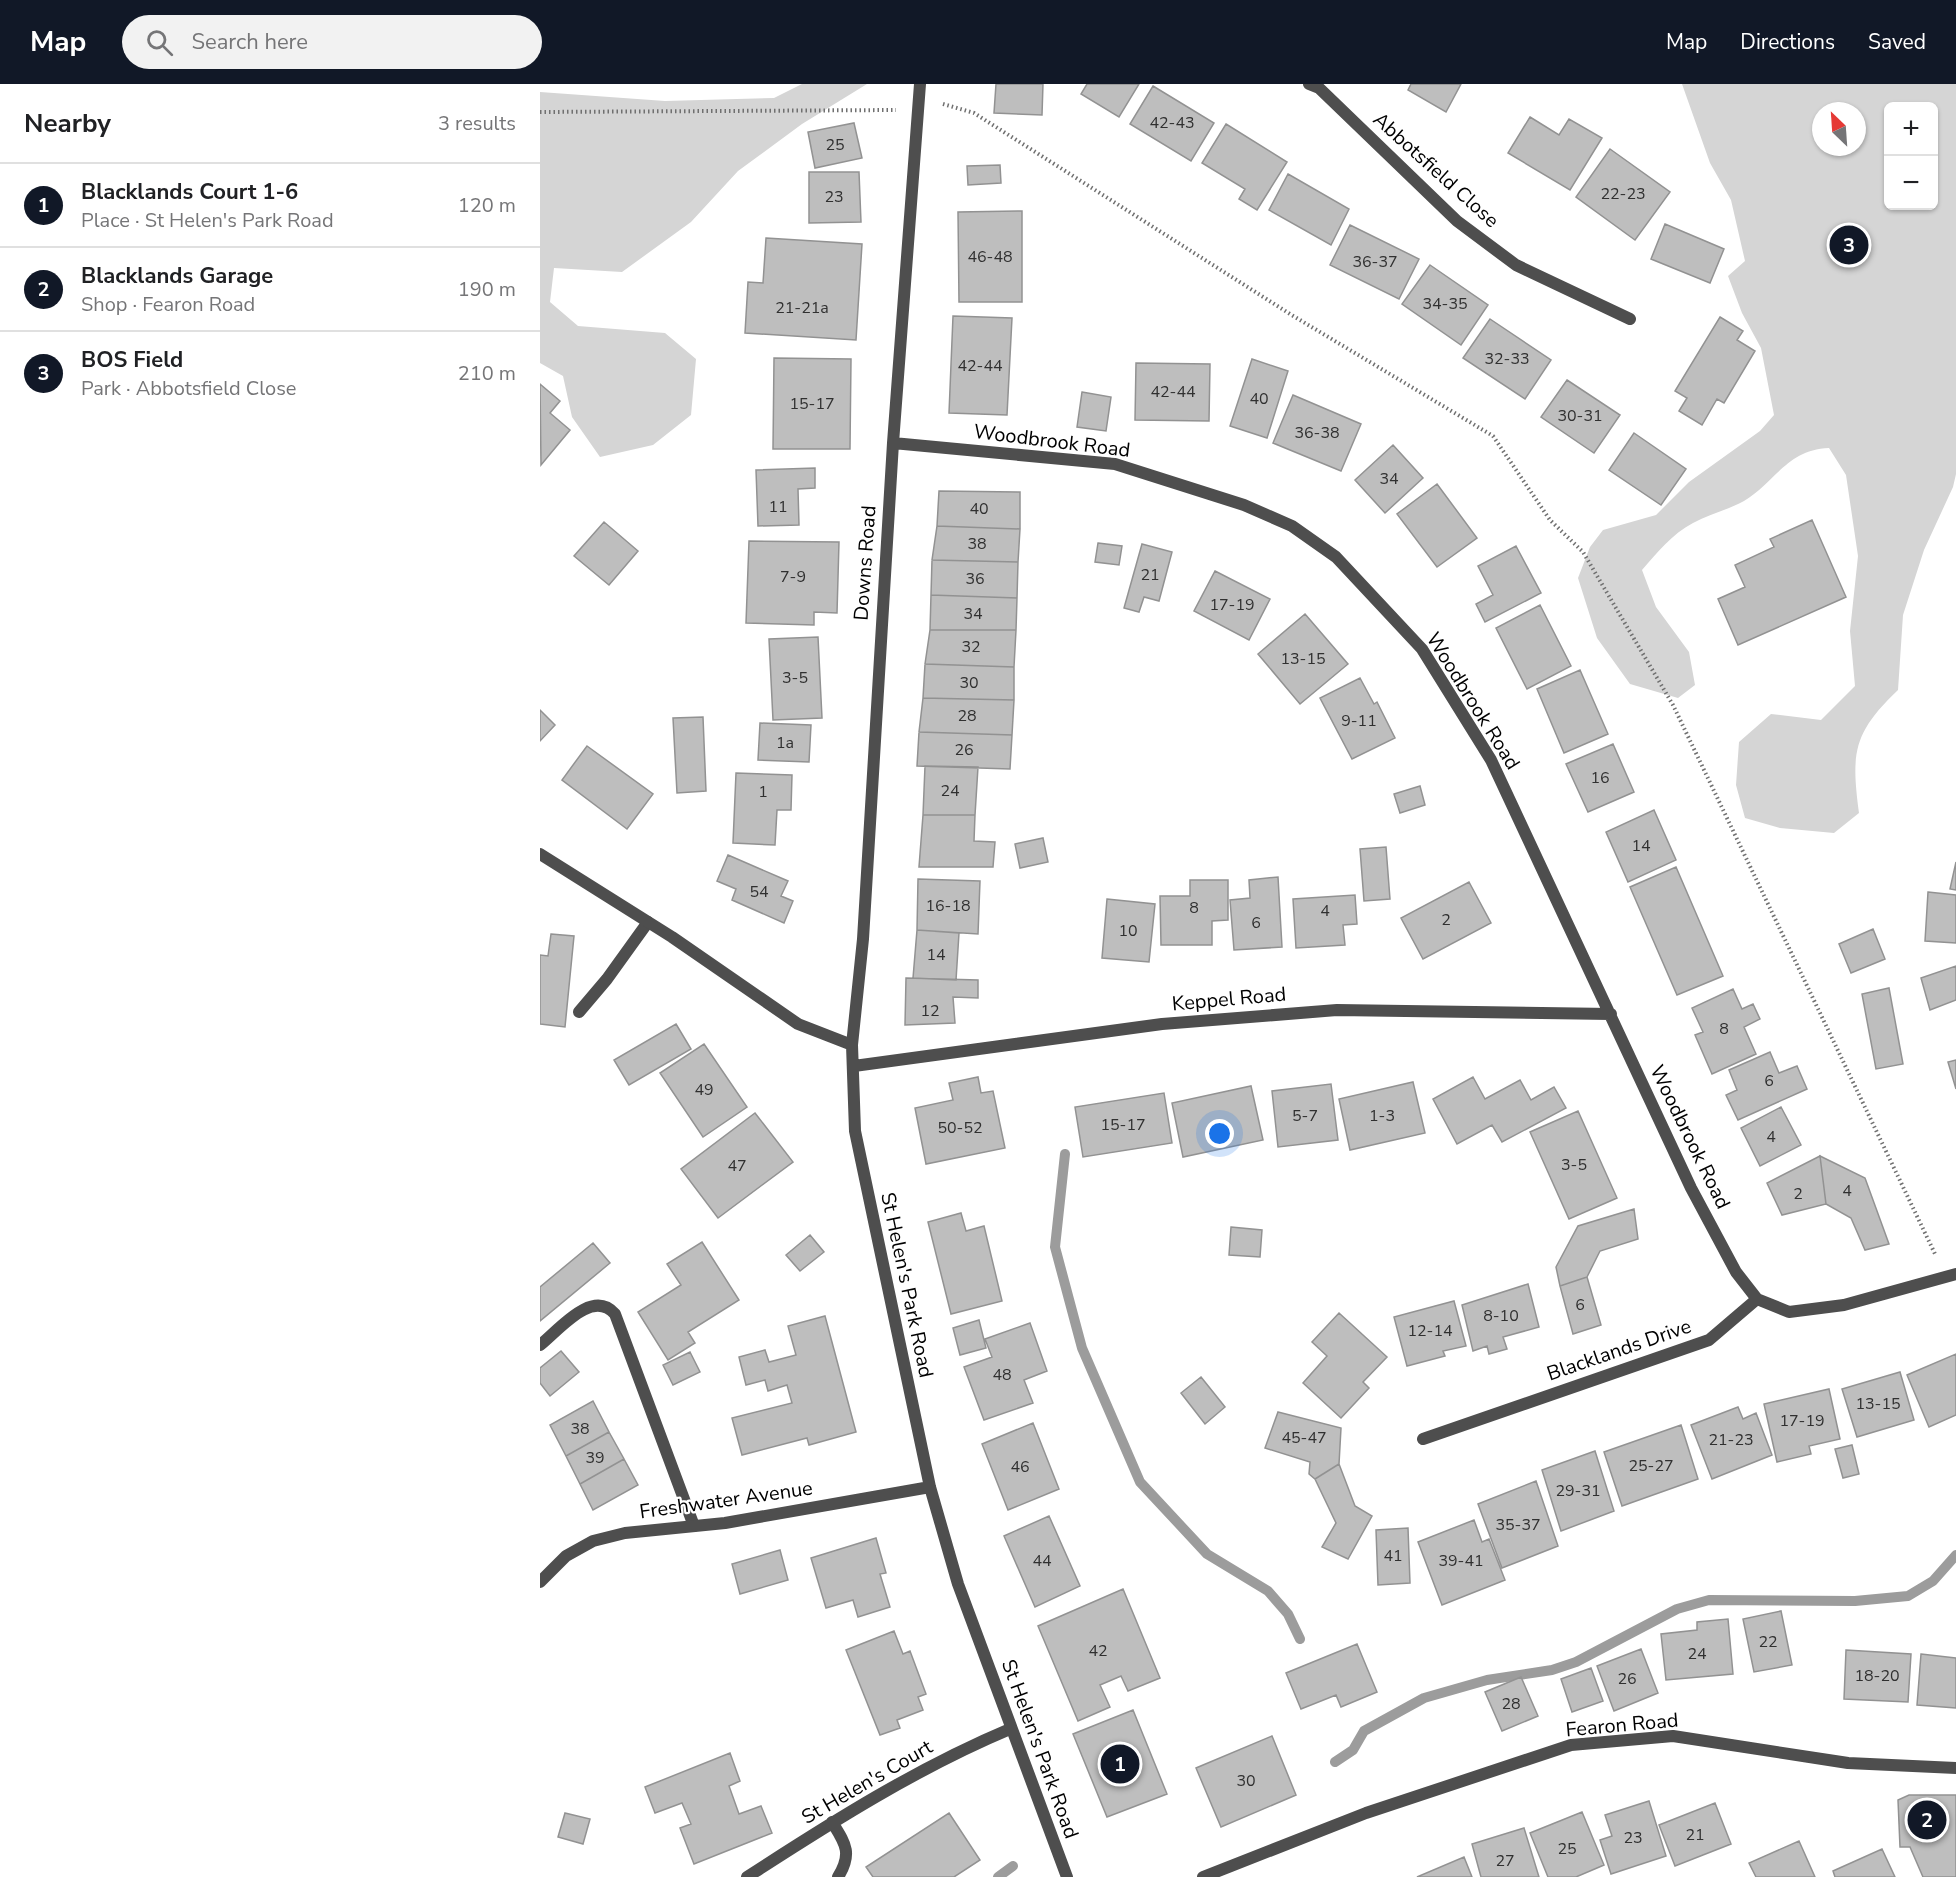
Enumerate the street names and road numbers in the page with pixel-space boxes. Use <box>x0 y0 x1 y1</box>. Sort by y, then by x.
street label: Abbotsfield Close <box>1367 106 1505 234</box>
street label: Woodbrook Road <box>972 418 1132 464</box>
street label: Downs Road <box>848 505 882 621</box>
street label: Woodbrook Road <box>1420 627 1526 775</box>
street label: Keppel Road <box>1171 981 1287 1017</box>
street label: Woodbrook Road <box>1643 1060 1737 1214</box>
street label: St Helen's Park Road <box>874 1190 940 1380</box>
street label: Blacklands Drive <box>1543 1313 1695 1387</box>
street label: Freshwater Avenue <box>638 1474 814 1526</box>
street label: St Helen's Park Road <box>995 1656 1085 1842</box>
street label: Fearon Road <box>1565 1707 1679 1743</box>
street label: St Helen's Court <box>797 1733 938 1830</box>

